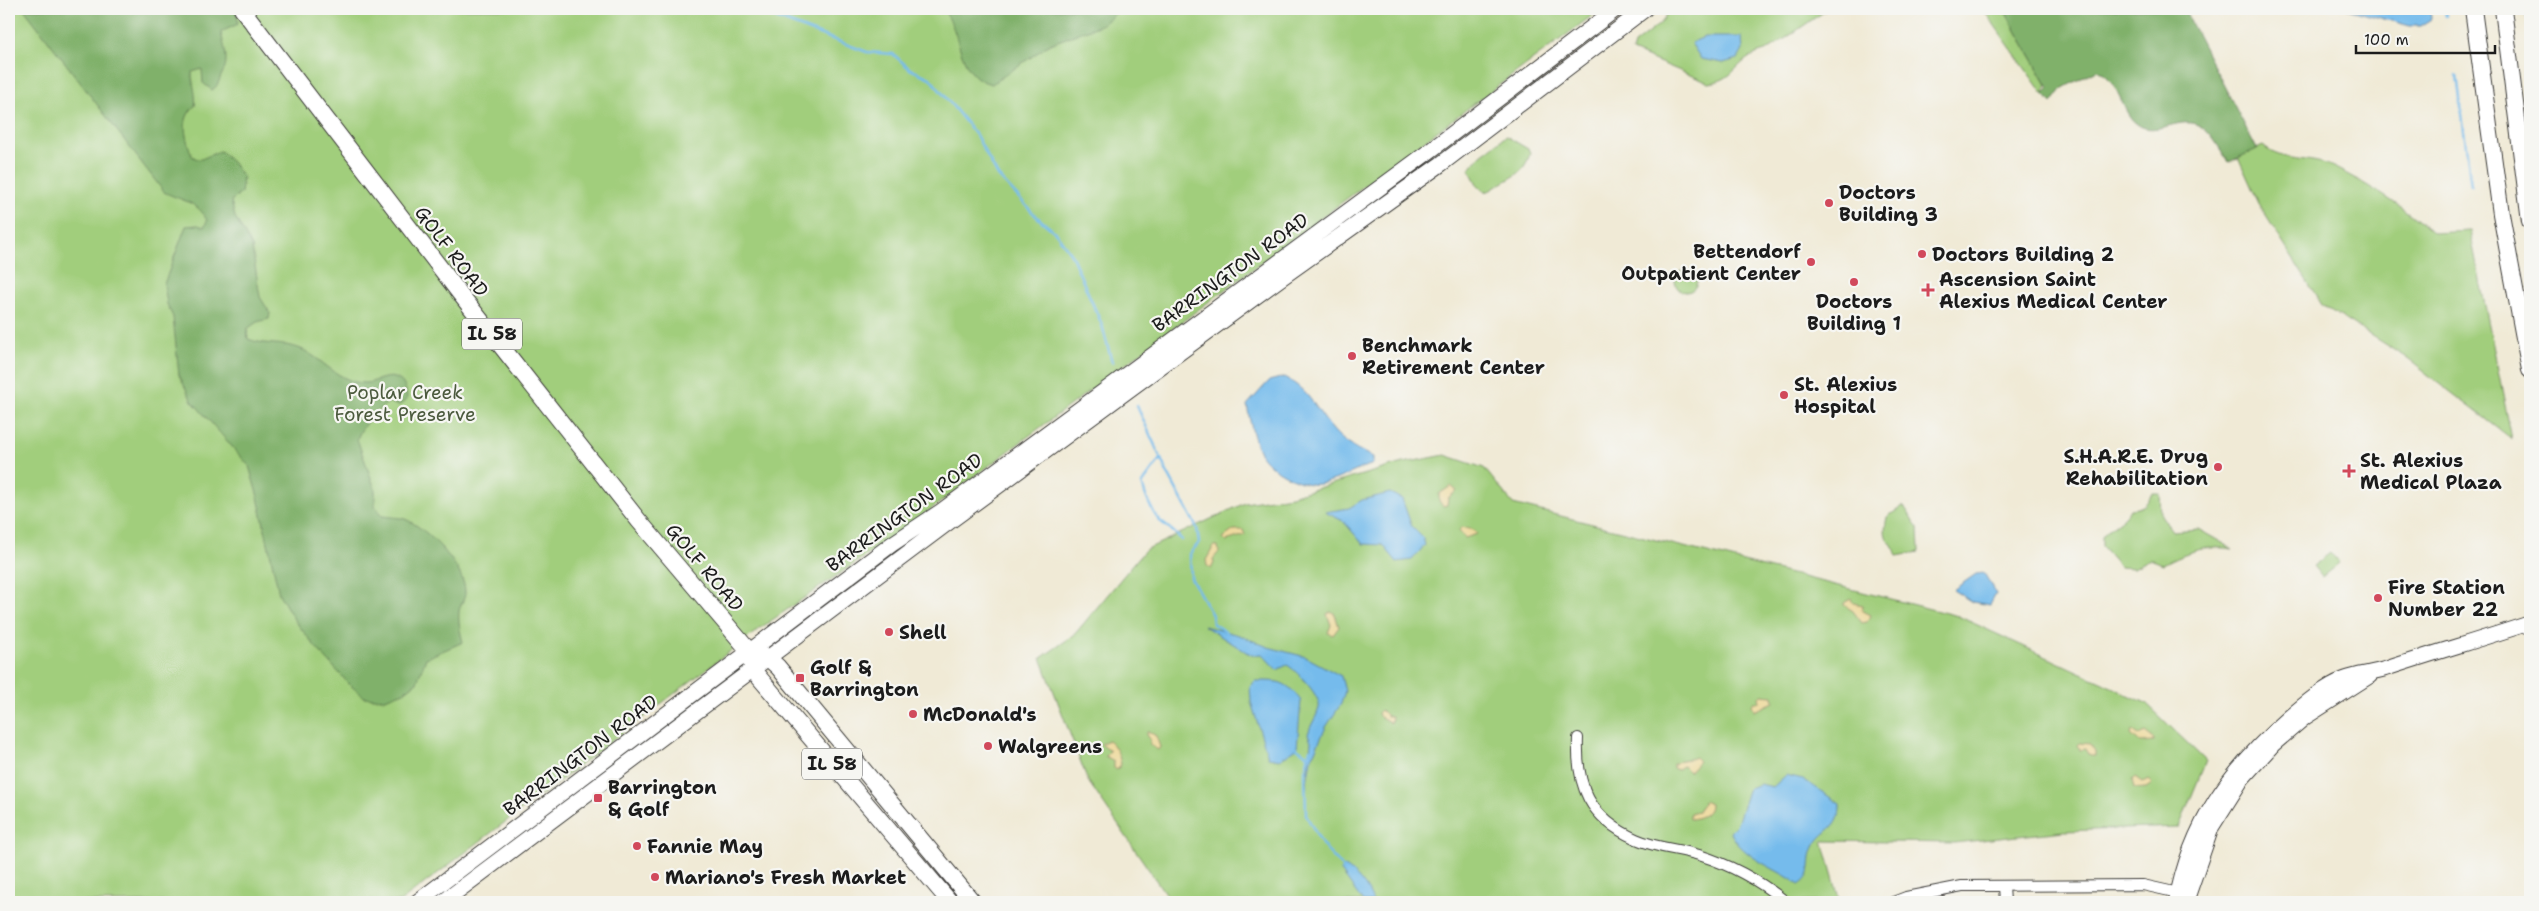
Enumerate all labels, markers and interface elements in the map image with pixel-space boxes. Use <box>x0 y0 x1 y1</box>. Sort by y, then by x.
scale bar <box>2356 22 2495 54</box>
text: 100 m <box>2364 30 2409 50</box>
place label: Doctors Building 3 <box>1839 180 1938 227</box>
marker: Doctors Building 3 <box>1823 197 1835 209</box>
street label: GOLF ROAD <box>409 201 494 302</box>
street label: BARRINGTON ROAD <box>1147 207 1313 338</box>
place label: Bettendorf Outpatient Center <box>1621 239 1801 286</box>
place label: Doctors Building 2 <box>1932 242 2114 267</box>
marker: Doctors Building 2 <box>1916 248 1928 260</box>
marker: Bettendorf Outpatient Center <box>1805 256 1817 268</box>
place label: Ascension Saint Alexius Medical Center <box>1939 267 2167 314</box>
marker: Doctors Building 1 <box>1848 276 1860 288</box>
marker: Ascension Saint Alexius Medical Center <box>1921 283 1935 297</box>
place label: Doctors Building 1 <box>1807 289 1901 336</box>
road number: IL 58 <box>462 318 522 349</box>
place label: Benchmark Retirement Center <box>1362 333 1545 380</box>
marker: Benchmark Retirement Center <box>1346 350 1358 362</box>
place label: St. Alexius Hospital <box>1794 372 1897 419</box>
park label: Poplar Creek Forest Preserve <box>334 380 476 427</box>
marker: St. Alexius Hospital <box>1778 389 1790 401</box>
place label: S.H.A.R.E. Drug Rehabilitation <box>2064 444 2208 491</box>
street label: BARRINGTON ROAD <box>821 447 987 578</box>
place label: St. Alexius Medical Plaza <box>2360 448 2502 495</box>
marker: S.H.A.R.E. Drug Rehabilitation <box>2212 461 2224 473</box>
marker: St. Alexius Medical Plaza <box>2342 464 2356 478</box>
street label: GOLF ROAD <box>660 518 749 617</box>
place label: Fire Station Number 22 <box>2388 575 2505 622</box>
marker: Fire Station Number 22 <box>2372 592 2384 604</box>
place label: Shell <box>899 620 947 645</box>
marker: Shell <box>883 626 895 638</box>
place label: Golf & Barrington <box>810 655 919 702</box>
marker: Golf & Barrington <box>794 672 806 684</box>
street label: BARRINGTON ROAD <box>498 689 663 822</box>
place label: McDonald's <box>923 702 1036 727</box>
marker: McDonald's <box>907 708 919 720</box>
place label: Walgreens <box>998 734 1102 759</box>
marker: Walgreens <box>982 740 994 752</box>
road number: IL 58 <box>802 749 862 780</box>
place label: Barrington & Golf <box>608 775 717 822</box>
marker: Barrington & Golf <box>592 792 604 804</box>
place label: Fannie May <box>647 834 763 859</box>
marker: Fannie May <box>631 840 643 852</box>
place label: Mariano's Fresh Market <box>665 865 906 890</box>
marker: Mariano's Fresh Market <box>649 871 661 883</box>

